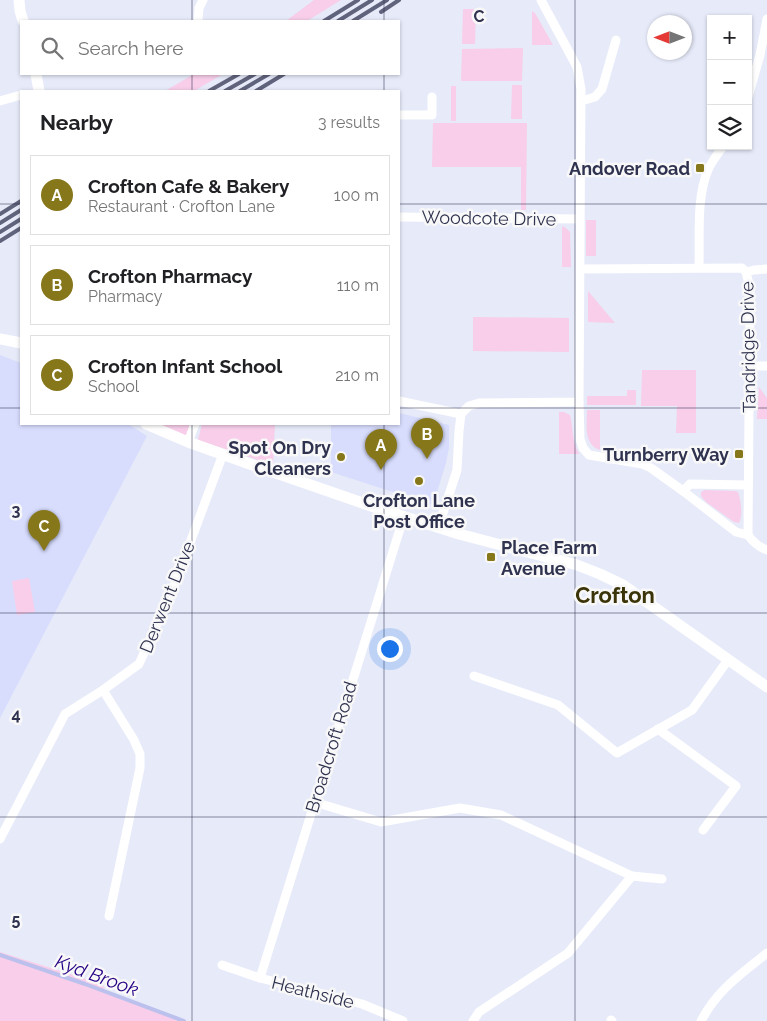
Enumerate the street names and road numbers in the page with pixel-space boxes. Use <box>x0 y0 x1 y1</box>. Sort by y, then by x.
street label: Woodcote Drive <box>422 206 557 230</box>
street label: Tandridge Drive <box>736 281 760 413</box>
street label: Derwent Drive <box>135 538 199 656</box>
street label: Broadcroft Road <box>301 679 361 815</box>
street label: Heathside <box>270 972 357 1012</box>

